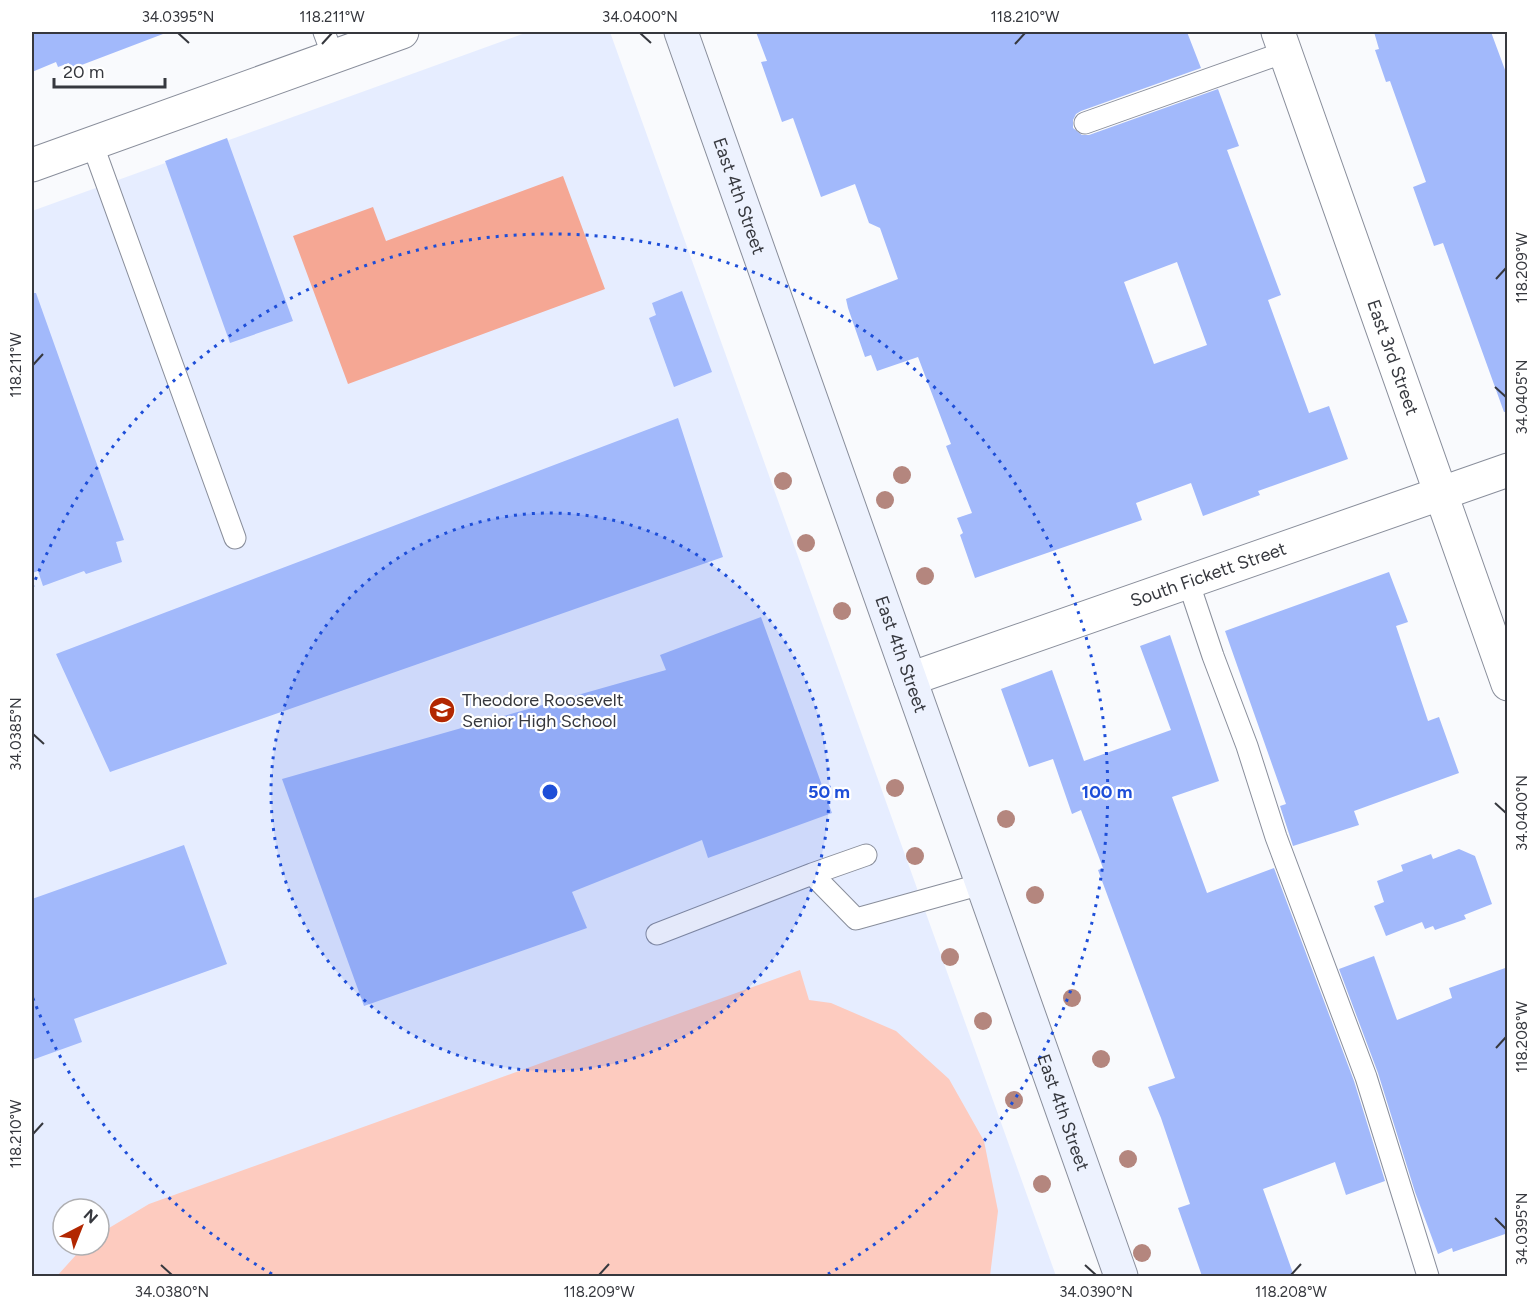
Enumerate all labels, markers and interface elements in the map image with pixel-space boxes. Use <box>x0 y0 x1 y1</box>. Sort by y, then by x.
text: 34.0395°N <box>142 8 214 26</box>
text: 118.211°W <box>299 8 365 26</box>
text: 34.0400°N <box>602 8 678 26</box>
text: 118.210°W <box>991 8 1060 26</box>
scale bar <box>54 51 165 89</box>
text: 20 m <box>63 61 104 83</box>
street label: East 4th Street <box>708 135 770 258</box>
text: 118.209°W <box>1513 232 1531 304</box>
street label: East 3rd Street <box>1362 297 1423 418</box>
text: 118.211°W <box>7 332 25 398</box>
text: 34.0405°N <box>1513 360 1531 434</box>
street label: South Fickett Street <box>1128 537 1289 612</box>
street label: East 4th Street <box>870 593 932 716</box>
place label: Theodore Roosevelt Senior High School <box>462 689 624 732</box>
school or university icon: Theodore Roosevelt Senior High School <box>427 695 457 725</box>
text: 34.0385°N <box>7 697 25 771</box>
text: 34.0400°N <box>1513 775 1531 851</box>
text: 50 m <box>808 781 850 803</box>
text: 100 m <box>1082 781 1132 803</box>
centre of rings <box>540 782 560 802</box>
text: 118.208°W <box>1513 1000 1531 1073</box>
street label: East 4th Street <box>1032 1051 1094 1174</box>
text: 118.210°W <box>7 1099 25 1168</box>
text: 34.0395°N <box>1513 1193 1531 1265</box>
north arrow <box>51 1197 111 1257</box>
text: N <box>80 1205 102 1227</box>
text: 34.0380°N <box>135 1283 209 1301</box>
text: 118.209°W <box>563 1283 635 1301</box>
text: 34.0390°N <box>1059 1283 1133 1301</box>
text: 118.208°W <box>1255 1283 1328 1301</box>

